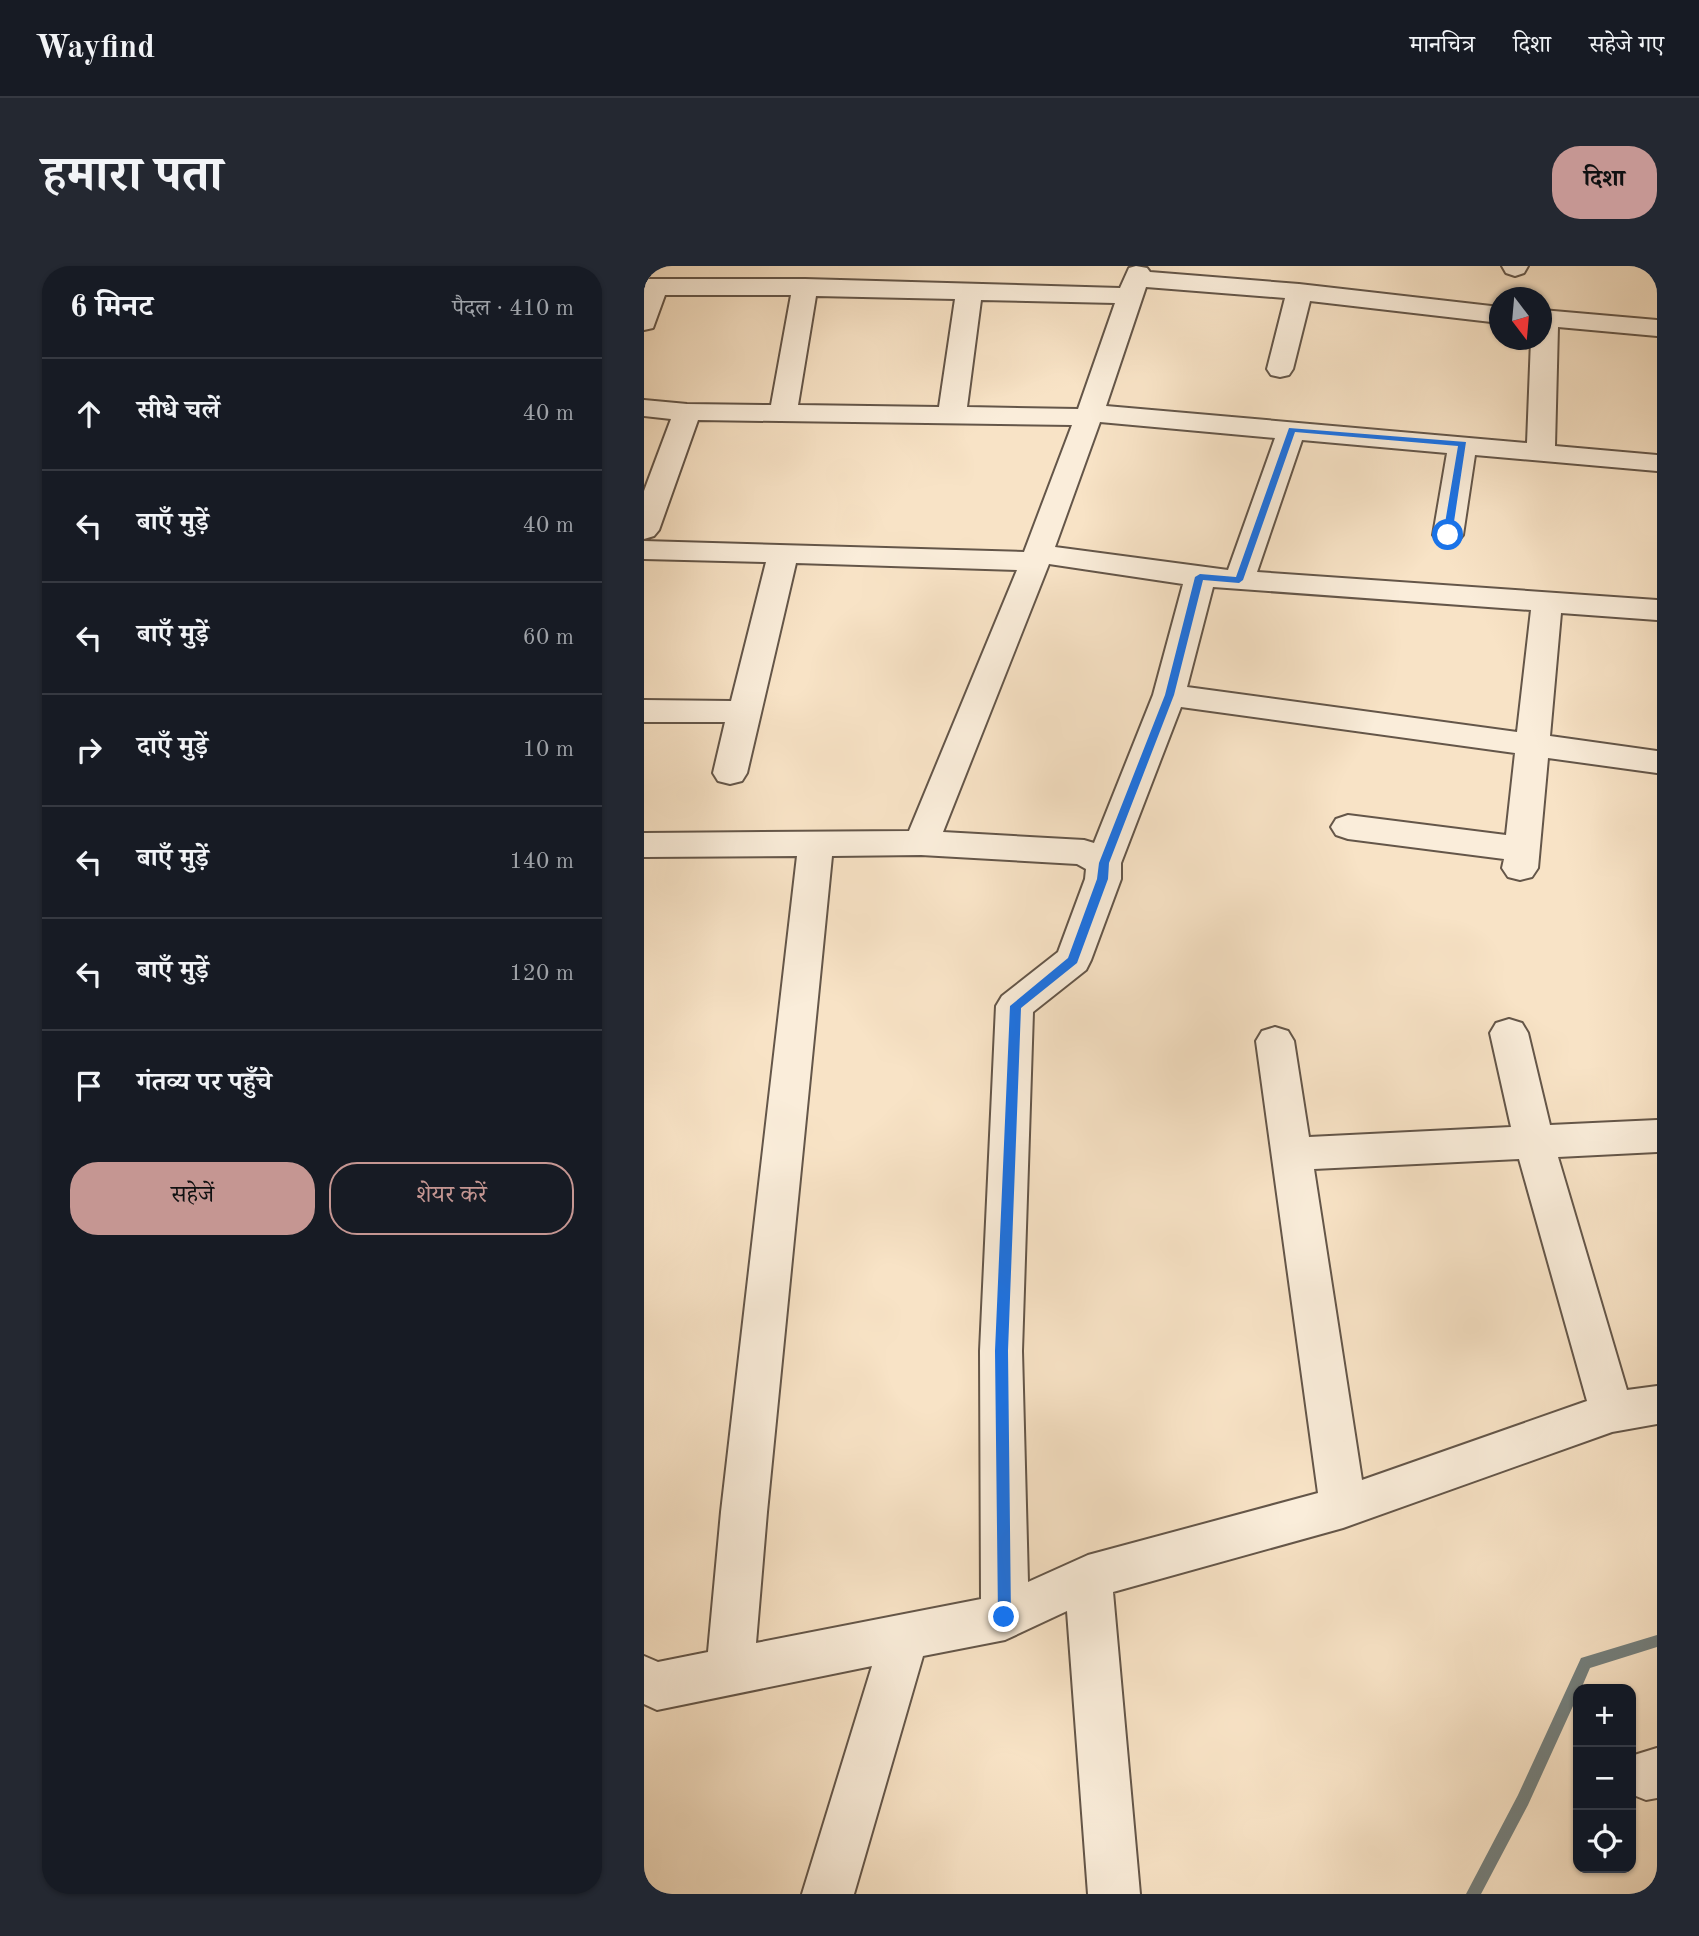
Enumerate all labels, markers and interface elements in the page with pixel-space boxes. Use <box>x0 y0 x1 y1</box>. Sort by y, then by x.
text: Wayfind <box>35 32 155 65</box>
text: मानचित्र <box>1410 34 1475 58</box>
text: दिशा <box>1513 34 1551 58</box>
text: सहेजे गए <box>1589 34 1664 58</box>
button: दिशा <box>1552 146 1657 219</box>
text: हमारा पता <box>42 153 222 202</box>
north arrow <box>1489 287 1552 350</box>
text: 6 मिनट <box>70 293 153 323</box>
text: पैदल · 410 m <box>452 297 574 320</box>
icon: ahead <box>70 395 108 433</box>
text: सीधे चलें <box>137 398 220 424</box>
text: 40 m <box>523 402 574 425</box>
icon: left <box>70 507 108 545</box>
text: बाएँ मुड़ें <box>137 510 209 536</box>
text: 40 m <box>523 514 574 537</box>
route start <box>1432 519 1463 550</box>
icon: left <box>70 619 108 657</box>
text: बाएँ मुड़ें <box>137 622 209 648</box>
text: 60 m <box>523 626 574 649</box>
icon: right <box>70 731 108 769</box>
text: दाएँ मुड़ें <box>137 734 208 760</box>
text: 10 m <box>523 738 574 761</box>
icon: left <box>70 843 108 881</box>
text: बाएँ मुड़ें <box>137 846 209 872</box>
text: 140 m <box>509 850 574 873</box>
icon: left <box>70 955 108 993</box>
text: बाएँ मुड़ें <box>137 958 209 984</box>
text: 120 m <box>509 962 574 985</box>
icon: arrive <box>70 1067 108 1105</box>
text: गंतव्य पर पहुँचे <box>137 1070 272 1096</box>
button: सहेजें <box>70 1162 315 1235</box>
button: शेयर करें <box>329 1162 574 1235</box>
route end <box>988 1601 1019 1632</box>
map controls <box>1573 1684 1636 1873</box>
button: + <box>1573 1684 1636 1747</box>
button: − <box>1573 1747 1636 1810</box>
button: locate <box>1573 1810 1636 1873</box>

